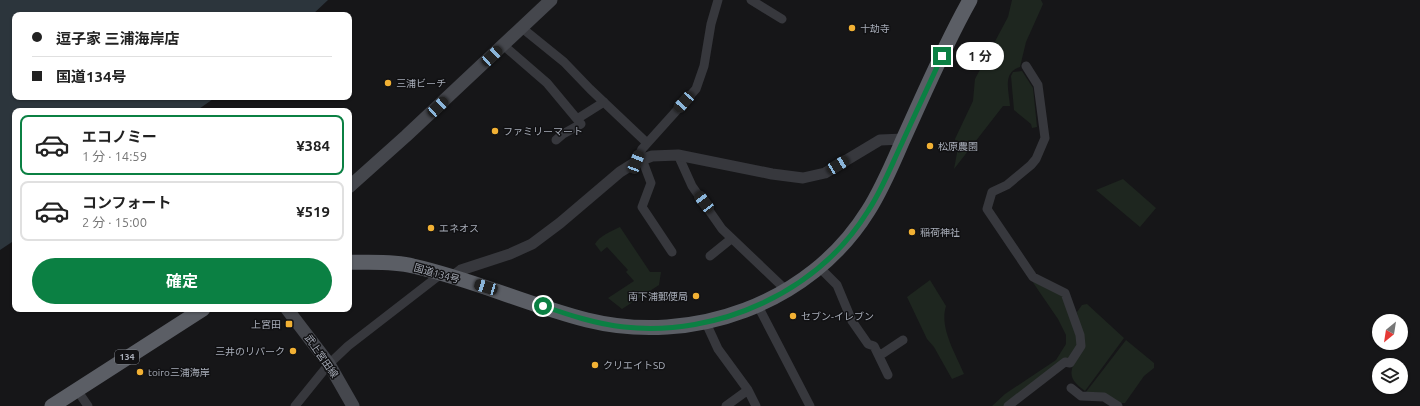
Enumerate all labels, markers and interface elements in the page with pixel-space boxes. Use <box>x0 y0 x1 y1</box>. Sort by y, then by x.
marker: 十劫寺 <box>847 23 857 33</box>
place label: 十劫寺 <box>860 23 890 34</box>
text: 逗子家 三浦海岸店 <box>56 30 180 47</box>
callout: 1 分 <box>956 42 1004 70</box>
car <box>479 43 505 69</box>
route end <box>933 47 951 65</box>
text: 1 分 <box>968 49 992 63</box>
text: 国道134号 <box>56 68 126 85</box>
marker: 三浦ビーチ <box>383 78 393 88</box>
place label: 三浦ビーチ <box>396 78 446 89</box>
car <box>672 89 696 115</box>
car <box>425 94 451 120</box>
marker: ファミリーマート <box>490 126 500 136</box>
place label: ファミリーマート <box>503 126 583 137</box>
icon: car <box>34 127 70 163</box>
text: エコノミー <box>82 128 157 145</box>
text: ¥384 <box>296 137 330 154</box>
marker: 松原農園 <box>925 141 935 151</box>
place label: 松原農園 <box>938 141 978 152</box>
text: 1 分 · 14:59 <box>82 149 147 163</box>
car <box>626 149 646 175</box>
car <box>825 154 851 176</box>
car <box>692 189 716 215</box>
icon: car <box>34 193 70 229</box>
text: コンフォート <box>82 194 172 211</box>
text: ¥519 <box>296 203 330 220</box>
text: 2 分 · 15:00 <box>82 215 147 229</box>
marker: エネオス <box>426 223 436 233</box>
place label: エネオス <box>439 223 479 234</box>
marker: 稲荷神社 <box>907 227 917 237</box>
place label: 稲荷神社 <box>920 227 960 238</box>
button: 確定 <box>32 258 332 304</box>
street label: 国道134号 <box>413 262 461 285</box>
car <box>473 278 499 296</box>
place label: 南下浦郵便局 <box>628 291 688 302</box>
marker: 南下浦郵便局 <box>691 291 701 301</box>
route start <box>534 297 552 315</box>
marker: セブン-イレブン <box>788 311 798 321</box>
place label: セブン-イレブン <box>801 311 874 322</box>
north arrow <box>1372 314 1408 350</box>
map controls <box>1372 314 1408 394</box>
place label: 上宮田 <box>251 319 281 330</box>
marker: 上宮田 <box>284 319 294 329</box>
street label: 武上宮田線 <box>303 333 340 380</box>
place label: 三井のリパーク <box>215 346 285 357</box>
marker: 三井のリパーク <box>288 346 298 356</box>
road number: 134 <box>115 350 139 364</box>
button: layers <box>1372 358 1408 394</box>
marker: クリエイトSD <box>590 360 600 370</box>
place label: クリエイトSD <box>603 360 665 371</box>
marker: toiro三浦海岸 <box>135 367 145 377</box>
place label: toiro三浦海岸 <box>148 367 210 378</box>

